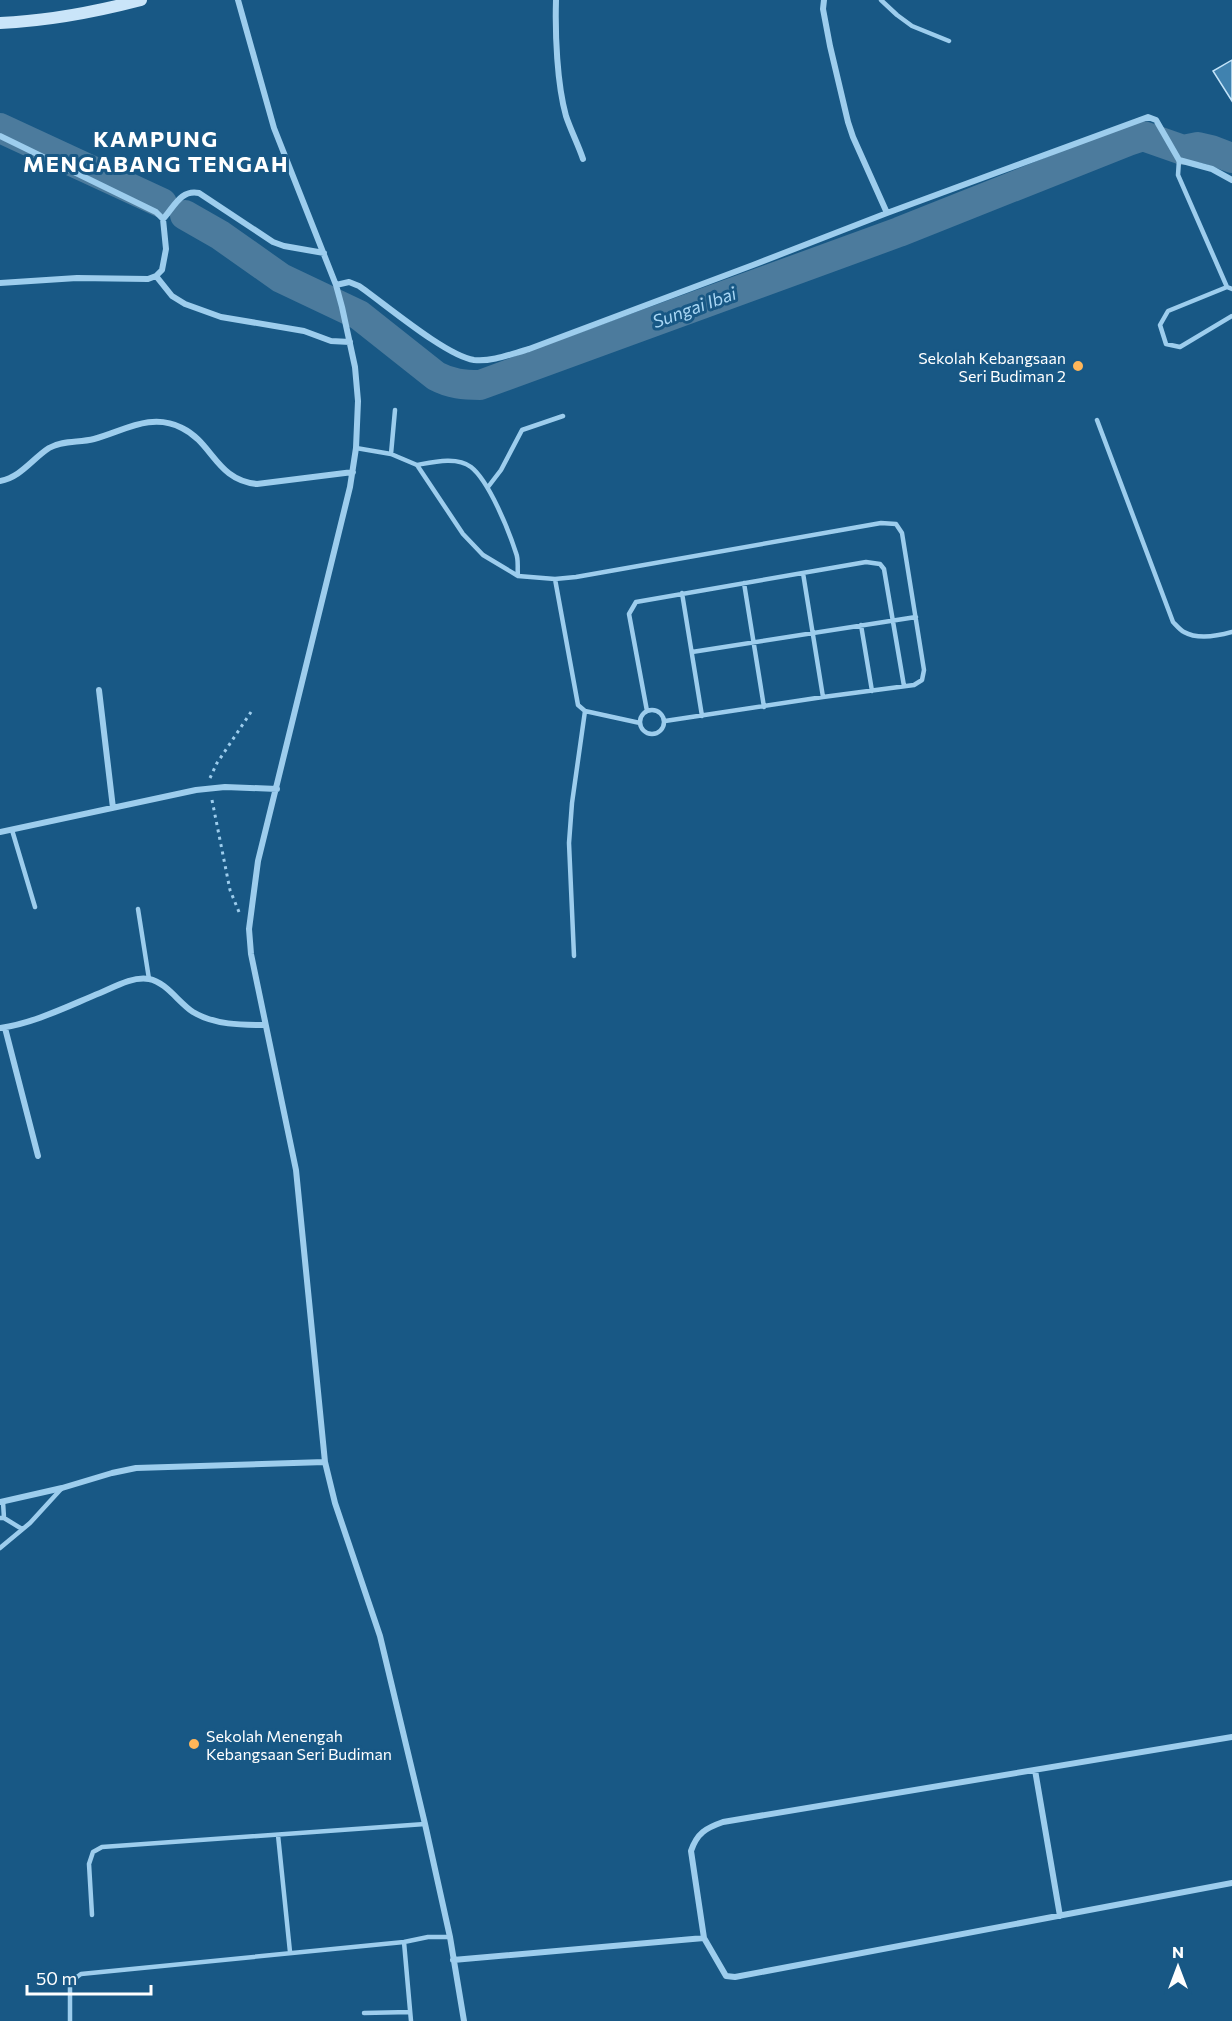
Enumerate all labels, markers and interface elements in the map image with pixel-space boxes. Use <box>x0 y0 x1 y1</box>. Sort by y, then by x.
district label: KAMPUNG MENGABANG TENGAH <box>23 125 289 177</box>
water label: Sungai Ibai <box>649 281 740 332</box>
place label: Sekolah Kebangsaan Seri Budiman 2 <box>918 348 1066 385</box>
marker: Sekolah Kebangsaan Seri Budiman 2 <box>1071 359 1085 373</box>
place label: Sekolah Menengah Kebangsaan Seri Budiman <box>206 1726 392 1763</box>
marker: Sekolah Menengah Kebangsaan Seri Budiman <box>187 1737 201 1751</box>
north arrow <box>1148 1937 1208 1997</box>
text: N <box>1172 1942 1184 1961</box>
scale bar <box>27 1958 152 1996</box>
text: 50 m <box>36 1967 77 1989</box>

